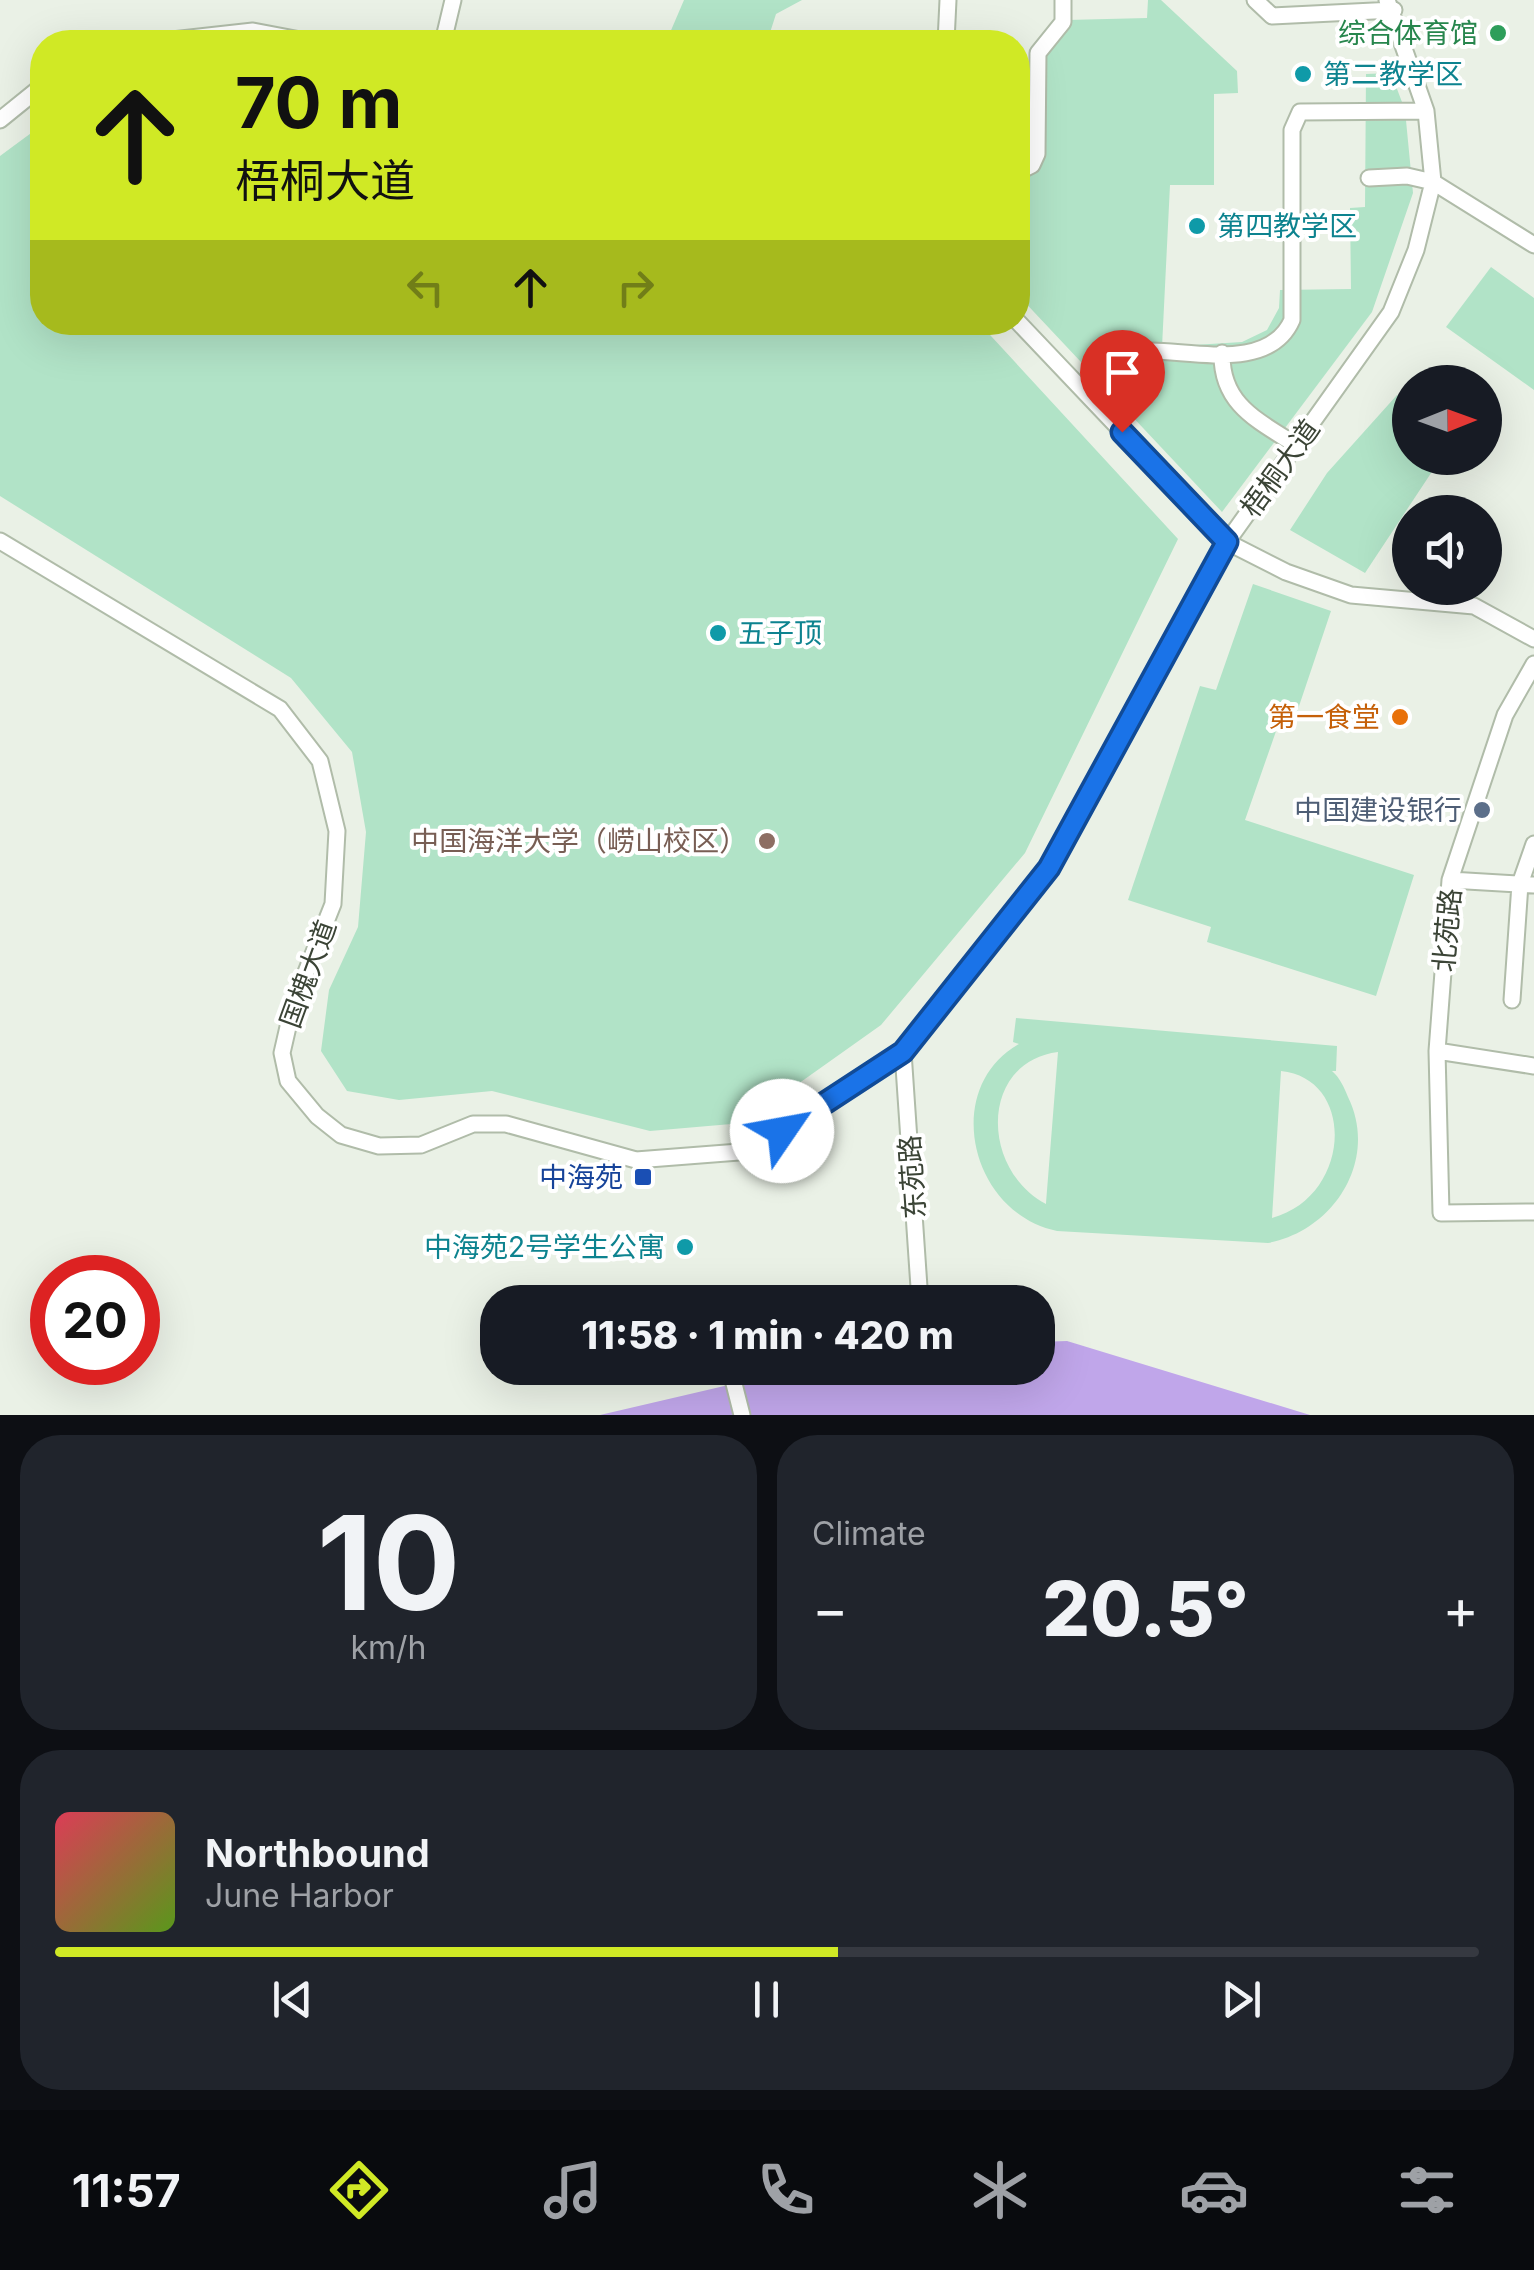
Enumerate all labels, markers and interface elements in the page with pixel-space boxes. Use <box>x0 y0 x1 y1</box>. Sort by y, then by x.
place label: 综合体育馆 <box>1338 16 1478 50</box>
marker: 综合体育馆 <box>1487 22 1509 44</box>
place label: 第二教学区 <box>1323 57 1463 91</box>
text: 70 m <box>235 60 402 145</box>
marker: 第二教学区 <box>1292 63 1314 85</box>
icon: ahead <box>70 70 200 200</box>
text: 梧桐大道 <box>235 153 415 208</box>
place label: 第四教学区 <box>1217 209 1357 243</box>
marker: 第四教学区 <box>1186 215 1208 237</box>
icon: left <box>398 260 453 315</box>
icon: ahead <box>503 260 558 315</box>
icon: right <box>608 260 663 315</box>
pin <box>1080 330 1165 433</box>
icon: arrive <box>1095 345 1150 400</box>
north arrow <box>1392 365 1502 475</box>
map controls <box>1392 365 1502 605</box>
street label: 梧桐大道 <box>1233 413 1327 523</box>
button: sound <box>1392 495 1502 605</box>
place label: 五子顶 <box>738 616 822 650</box>
marker: 五子顶 <box>707 622 729 644</box>
place label: 第一食堂 <box>1268 700 1380 734</box>
marker: 第一食堂 <box>1389 706 1411 728</box>
place label: 中国建设银行 <box>1294 793 1462 827</box>
marker: 中国建设银行 <box>1471 799 1493 821</box>
place label: 中国海洋大学（崂山校区） <box>411 824 747 858</box>
marker: 中国海洋大学（崂山校区） <box>756 830 778 852</box>
street label: 北苑路 <box>1426 887 1468 973</box>
street label: 国槐大道 <box>273 916 343 1032</box>
position arrow <box>730 1079 834 1183</box>
street label: 东苑路 <box>892 1134 932 1220</box>
place label: 中海苑 <box>539 1160 623 1194</box>
marker: 中海苑 <box>632 1166 654 1188</box>
place label: 中海苑2号学生公寓 <box>424 1230 665 1264</box>
marker: 中海苑2号学生公寓 <box>674 1236 696 1258</box>
speed limit sign: 20 <box>30 1255 160 1385</box>
text: 11:58 · 1 min · 420 m <box>581 1312 954 1358</box>
text: 10 <box>317 1484 460 1641</box>
text: Climate <box>812 1514 926 1553</box>
text: 20.5° <box>1042 1563 1249 1654</box>
text: − <box>812 1576 848 1642</box>
text: + <box>1443 1576 1479 1642</box>
text: km/h <box>350 1628 427 1667</box>
text: Northbound <box>205 1830 430 1876</box>
text: June Harbor <box>205 1876 394 1915</box>
icon: previous <box>265 1972 320 2027</box>
icon: pause <box>739 1972 794 2027</box>
icon: next <box>1214 1972 1269 2027</box>
icon: directions <box>324 2155 394 2225</box>
icon: music <box>538 2155 608 2225</box>
icon: phone <box>751 2155 821 2225</box>
icon: climate <box>965 2155 1035 2225</box>
icon: car <box>1179 2155 1249 2225</box>
icon: filters <box>1392 2155 1462 2225</box>
text: 11:57 <box>72 2163 181 2218</box>

